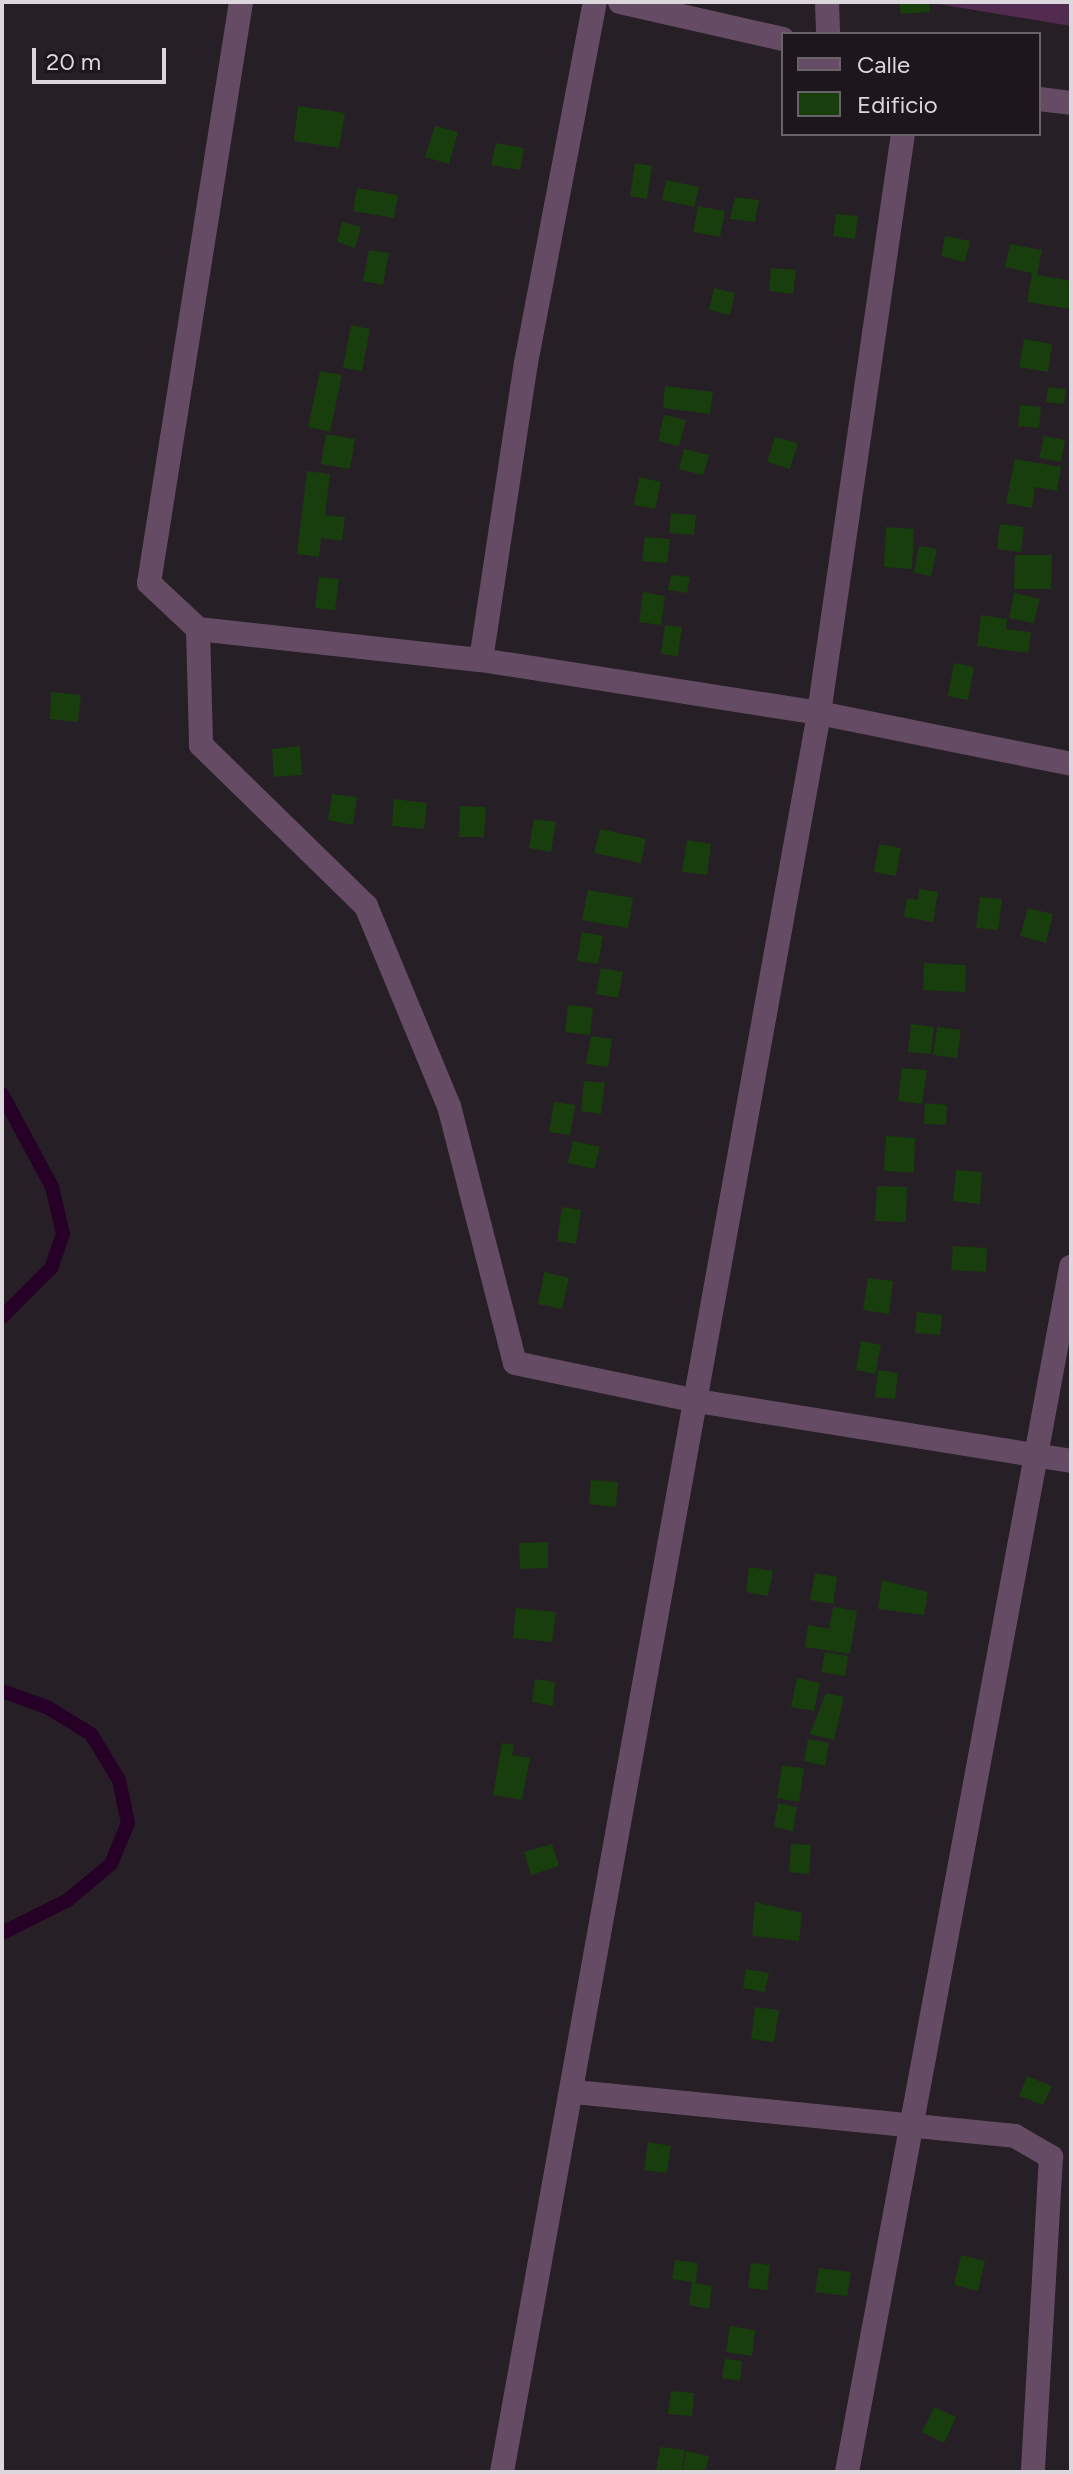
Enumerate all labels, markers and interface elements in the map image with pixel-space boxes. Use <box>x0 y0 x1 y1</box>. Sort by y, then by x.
scale bar <box>36 32 170 82</box>
legend <box>781 32 1041 136</box>
text: 20 m <box>46 47 101 76</box>
text: Calle <box>857 50 910 79</box>
text: Edificio <box>857 90 938 119</box>

